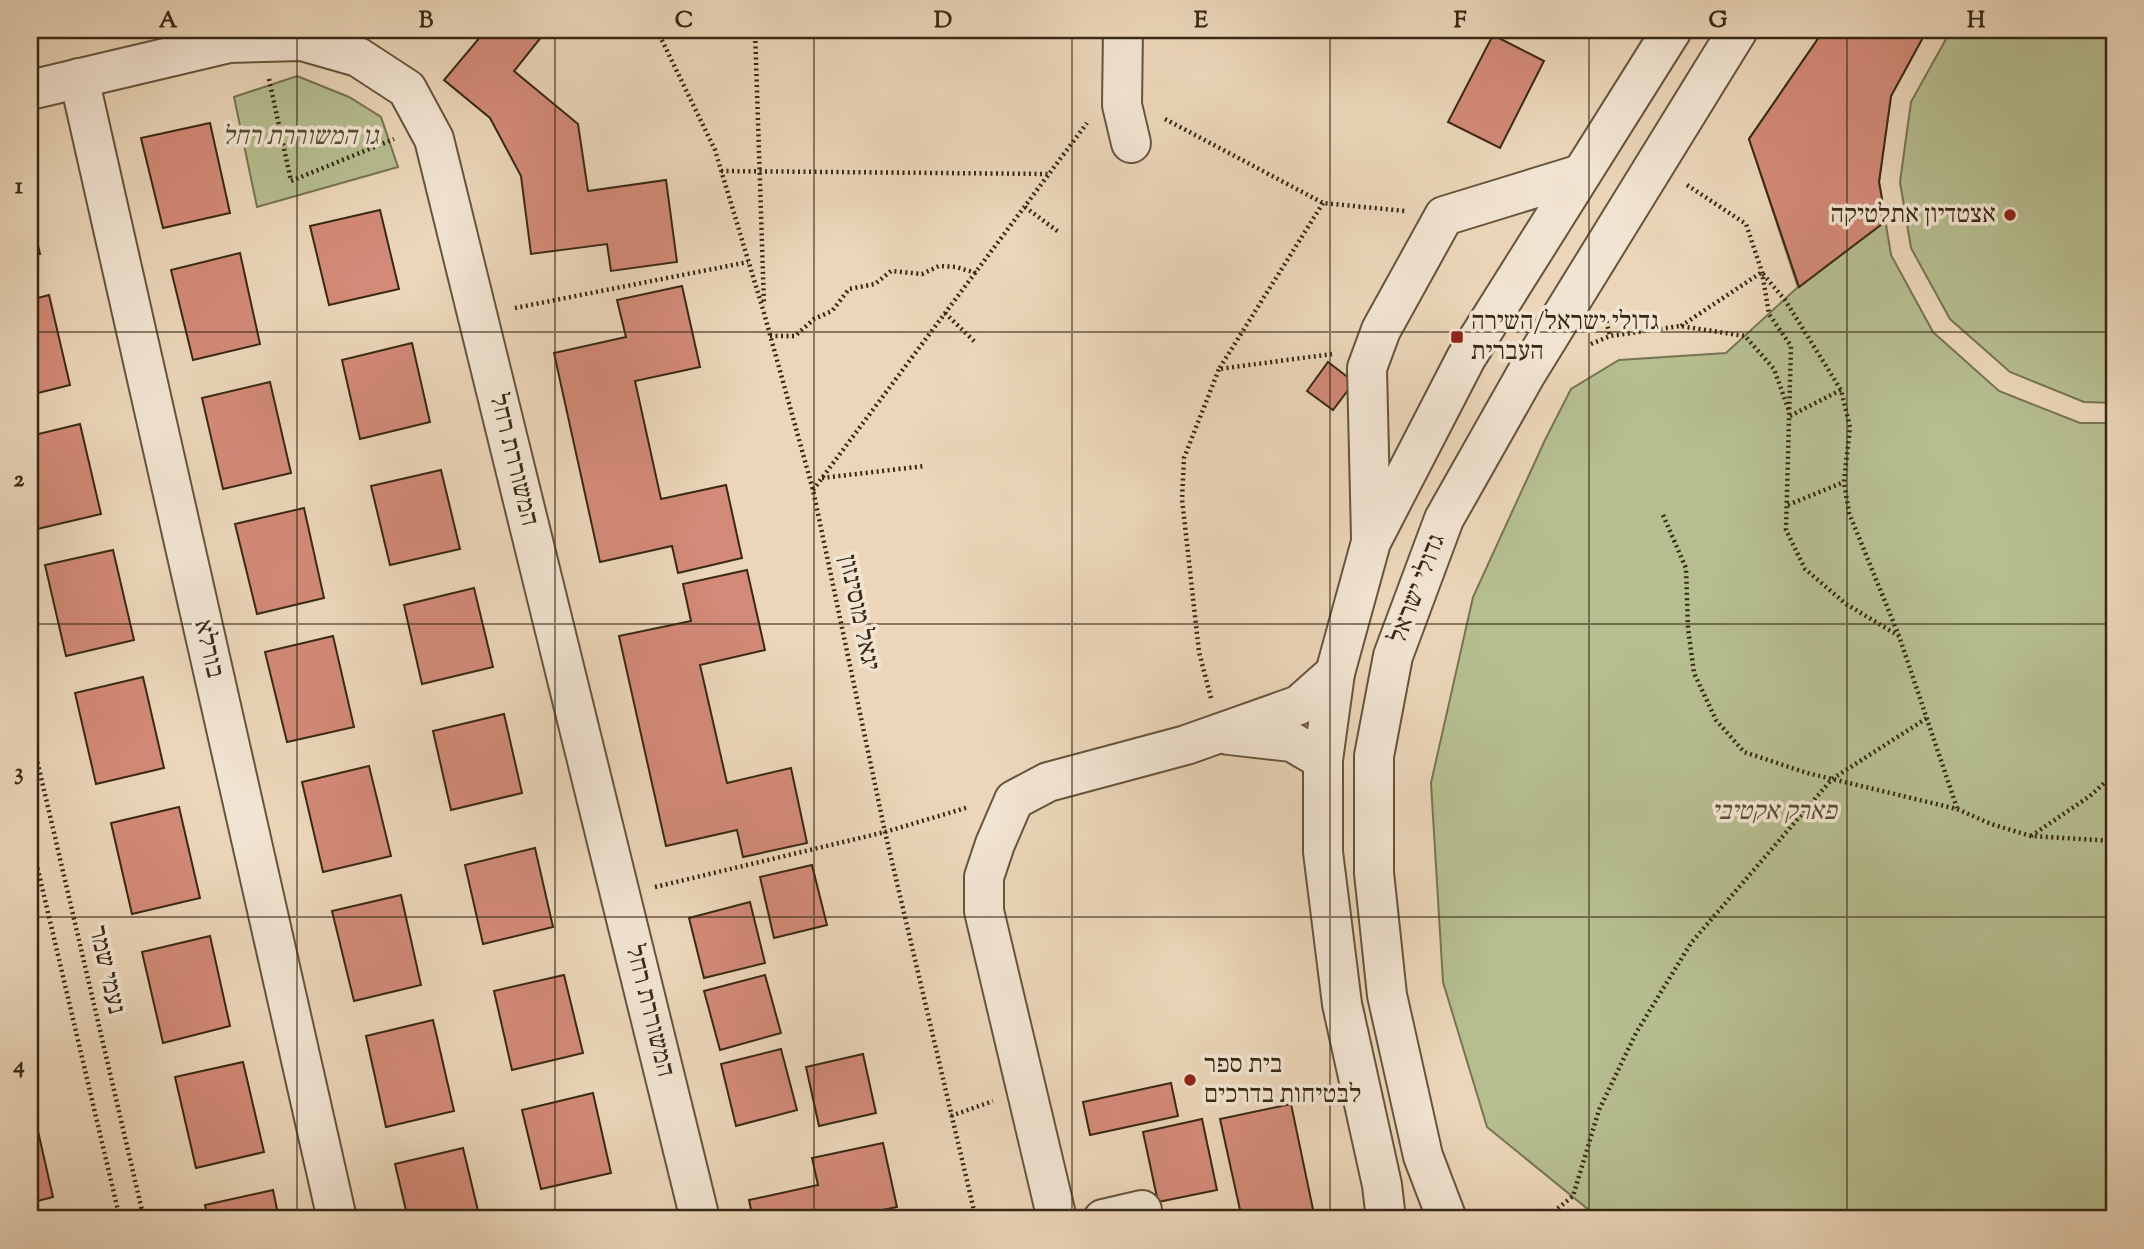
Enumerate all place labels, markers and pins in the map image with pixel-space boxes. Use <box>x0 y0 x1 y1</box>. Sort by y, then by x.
place label: אצטדיון אתלטיקה <box>1830 197 1996 234</box>
marker: אצטדיון אתלטיקה <box>2002 207 2018 223</box>
place label: גדולי ישראל/השירה העברית <box>1471 304 1659 371</box>
marker: גדולי ישראל/השירה העברית <box>1449 329 1465 345</box>
place label: בית ספר לבטיחות בדרכים <box>1204 1047 1361 1114</box>
marker: בית ספר לבטיחות בדרכים <box>1182 1072 1198 1088</box>

